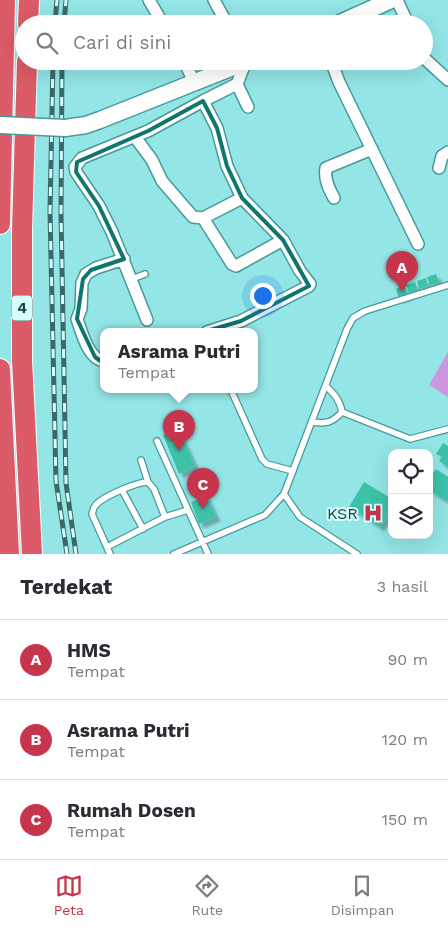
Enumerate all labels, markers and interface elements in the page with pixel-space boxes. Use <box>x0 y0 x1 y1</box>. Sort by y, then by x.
search box <box>15 15 433 70</box>
icon: search <box>33 29 61 57</box>
text: Cari di sini <box>73 31 171 54</box>
pin: A <box>386 251 418 292</box>
your location <box>250 283 276 309</box>
road number: 4 <box>12 296 32 320</box>
popup <box>100 328 258 393</box>
text: Asrama Putri <box>118 340 240 363</box>
text: Tempat <box>118 363 176 382</box>
pin: B <box>163 410 195 451</box>
map controls <box>388 449 433 539</box>
button: locate <box>388 449 433 494</box>
pin: C <box>187 468 219 509</box>
button: layers <box>388 494 433 539</box>
hospital icon: KSR <box>362 502 384 524</box>
place label: KSR <box>327 504 358 523</box>
text: Terdekat <box>20 574 112 599</box>
text: 3 hasil <box>377 577 428 596</box>
text: HMS <box>67 639 111 662</box>
text: A <box>31 650 41 669</box>
text: 90 m <box>387 650 428 669</box>
text: Tempat <box>67 662 125 681</box>
text: Asrama Putri <box>67 719 190 742</box>
text: B <box>31 730 41 749</box>
text: 120 m <box>382 730 428 749</box>
text: Tempat <box>67 742 125 761</box>
text: Rumah Dosen <box>67 799 196 822</box>
text: C <box>31 810 41 829</box>
text: 150 m <box>382 810 428 829</box>
text: Tempat <box>67 822 125 841</box>
tab: Peta <box>54 872 84 918</box>
tab: Rute <box>191 872 223 918</box>
tab: Disimpan <box>331 872 394 918</box>

